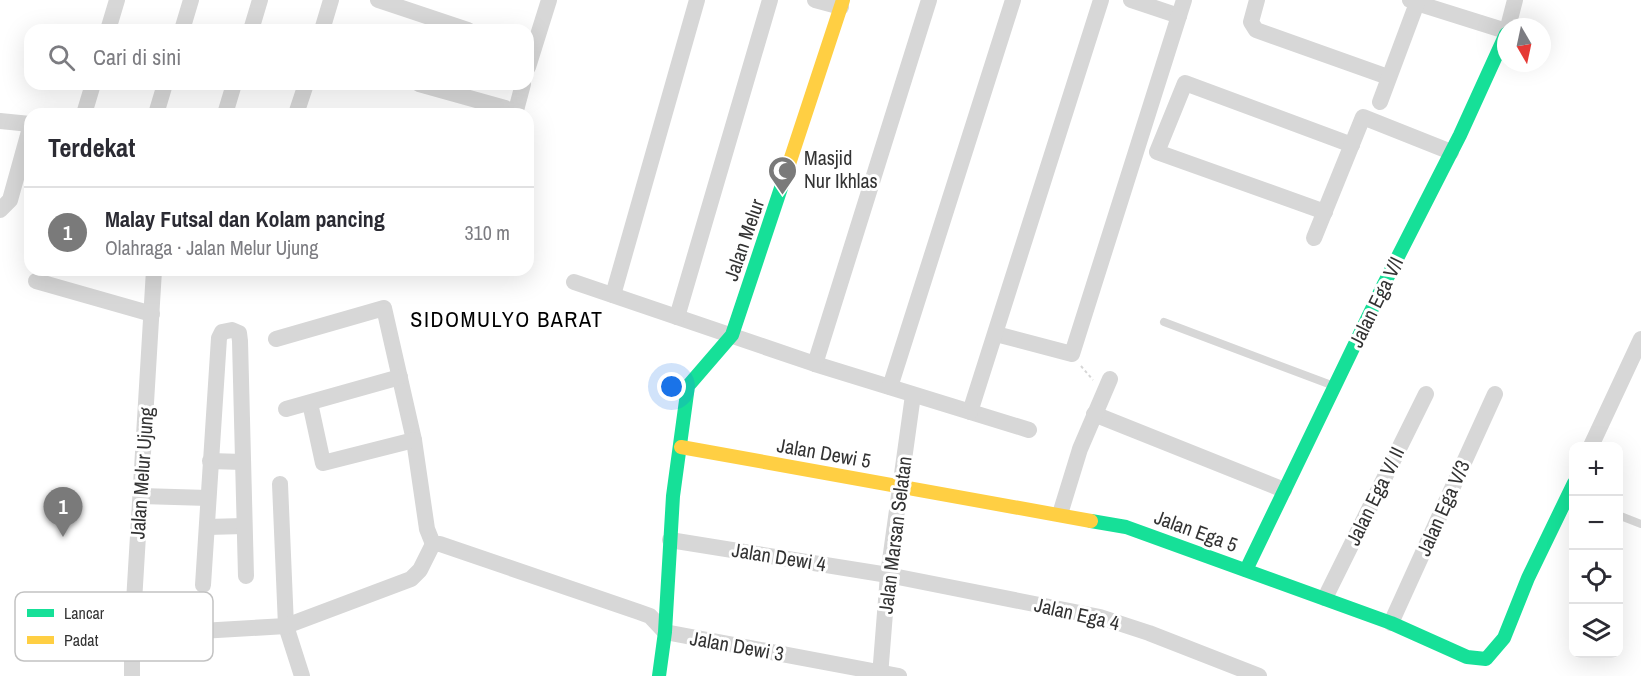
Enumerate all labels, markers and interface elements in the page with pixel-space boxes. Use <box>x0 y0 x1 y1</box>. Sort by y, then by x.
north arrow <box>1497 18 1551 72</box>
search box <box>24 24 534 90</box>
icon: search <box>45 41 78 74</box>
text: Cari di sini <box>93 42 181 72</box>
text: Terdekat <box>48 130 135 165</box>
place label: Masjid Nur Ikhlas <box>804 144 878 194</box>
mosque icon: Masjid Nur Ikhlas <box>767 154 799 196</box>
street label: Jalan Melur <box>717 195 770 284</box>
text: Malay Futsal dan Kolam pancing <box>105 204 385 234</box>
text: 1 <box>63 219 72 246</box>
text: 310 m <box>464 219 510 246</box>
text: Olahraga · Jalan Melur Ujung <box>105 234 318 261</box>
street label: Jalan Ega V/I <box>1342 252 1409 352</box>
district label: SIDOMULYO BARAT <box>410 304 604 334</box>
your location <box>657 372 686 401</box>
street label: Jalan Melur Ujung <box>123 406 160 540</box>
street label: Jalan Dewi 5 <box>775 431 873 474</box>
street label: Jalan Ega V/ II <box>1339 442 1410 550</box>
map controls <box>1569 442 1623 658</box>
button: + <box>1569 442 1623 496</box>
street label: Jalan Marsan Selatan <box>871 455 918 615</box>
street label: Jalan Ega V/3 <box>1409 456 1476 560</box>
pin: 1 <box>44 488 82 537</box>
button: − <box>1569 496 1623 550</box>
street label: Jalan Ega 5 <box>1151 503 1241 558</box>
street label: Jalan Dewi 4 <box>730 536 828 577</box>
button: locate <box>1569 550 1623 604</box>
street label: Jalan Ega 4 <box>1032 591 1122 636</box>
legend <box>15 592 213 661</box>
text: Lancar <box>64 602 105 624</box>
button: layers <box>1569 604 1623 658</box>
street label: Jalan Dewi 3 <box>688 624 786 667</box>
text: Padat <box>64 629 99 651</box>

